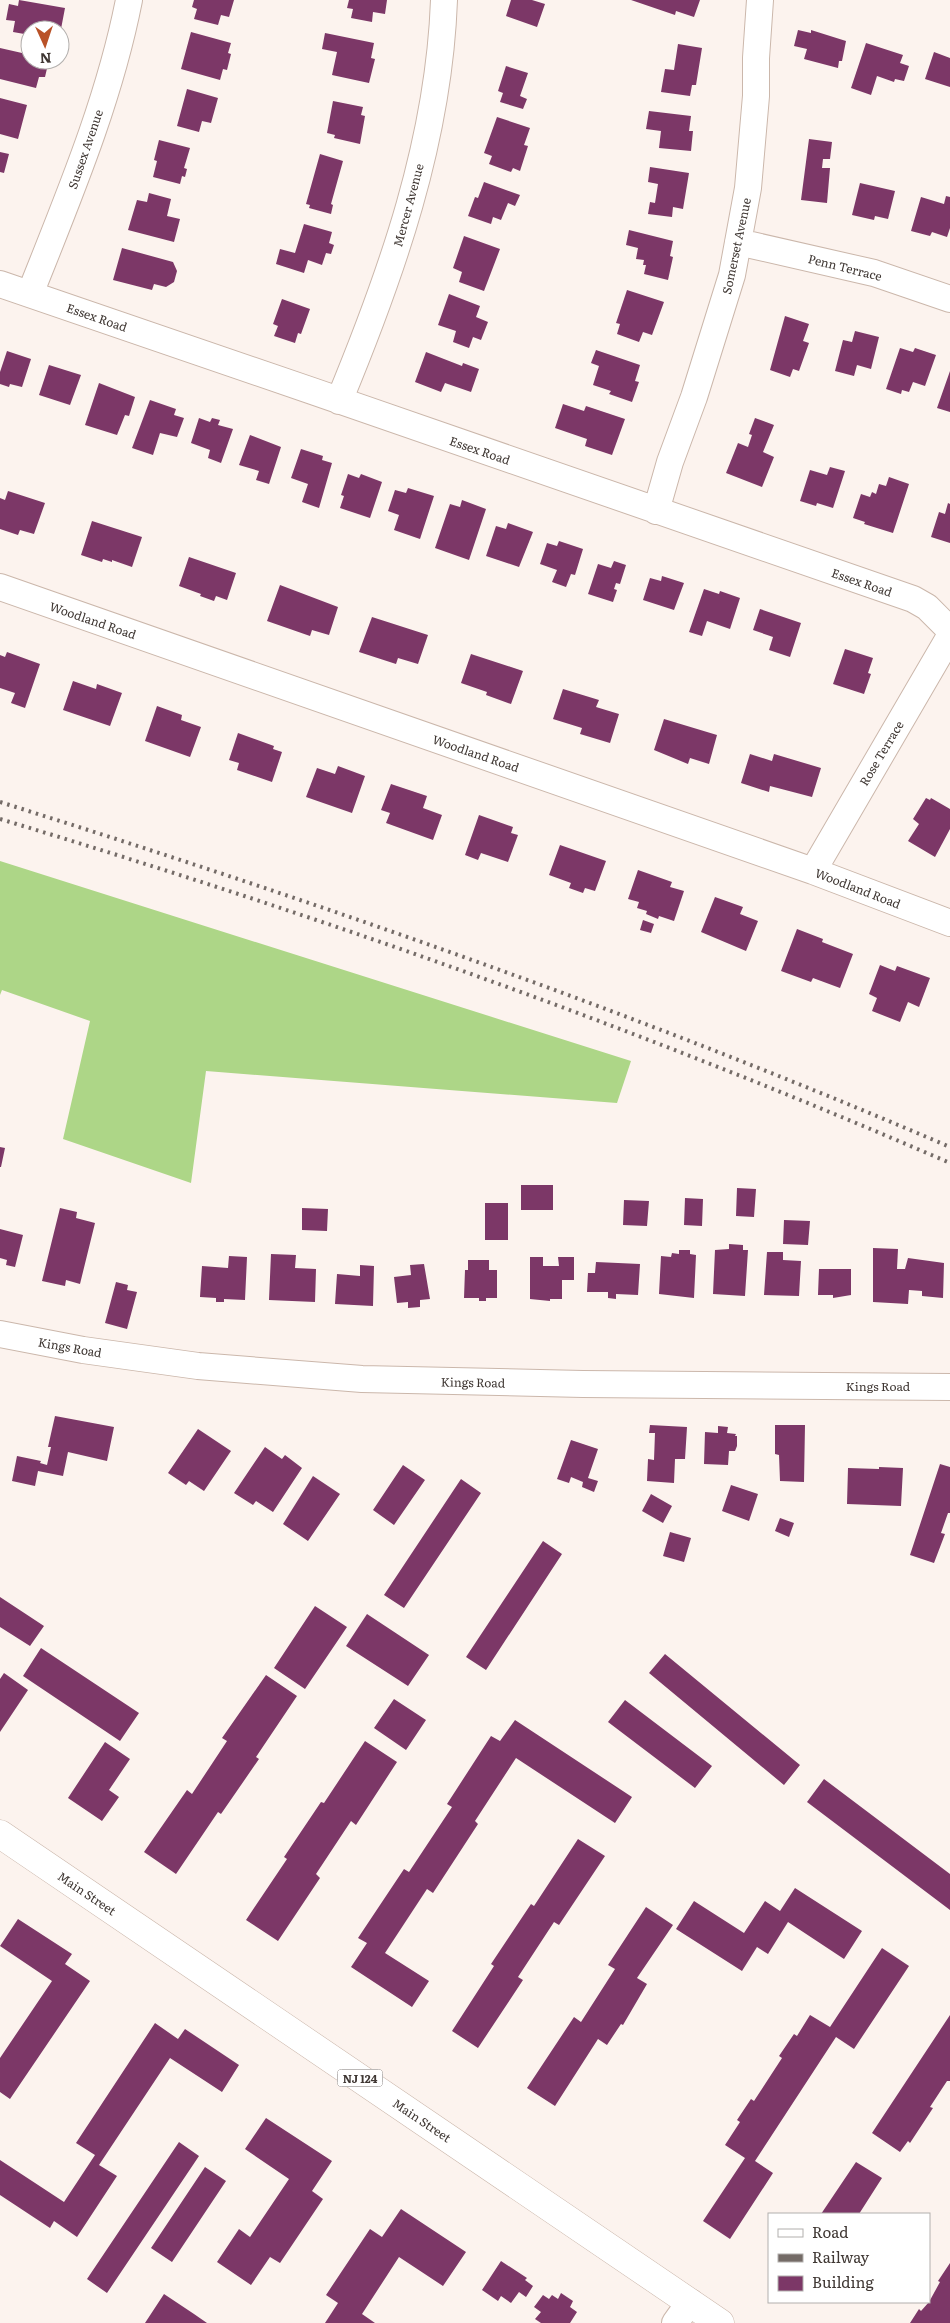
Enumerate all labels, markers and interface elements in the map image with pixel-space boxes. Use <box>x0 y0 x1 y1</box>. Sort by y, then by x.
north arrow <box>20 20 70 70</box>
text: N <box>39 49 52 69</box>
street label: Sussex Avenue <box>63 107 107 191</box>
street label: Mercer Avenue <box>388 161 428 249</box>
street label: Somerset Avenue <box>717 196 755 296</box>
street label: Penn Terrace <box>806 249 884 285</box>
street label: Essex Road <box>64 298 130 336</box>
street label: Essex Road <box>447 431 513 469</box>
street label: Essex Road <box>829 563 895 601</box>
street label: Woodland Road <box>47 597 139 643</box>
street label: Rose Terrace <box>854 717 908 789</box>
street label: Woodland Road <box>430 730 522 776</box>
street label: Woodland Road <box>813 863 904 913</box>
street label: Kings Road <box>37 1333 104 1362</box>
street label: Kings Road <box>441 1372 506 1392</box>
street label: Kings Road <box>846 1377 911 1395</box>
street label: Main Street <box>54 1867 120 1919</box>
road number: NJ 124 <box>338 2070 382 2086</box>
street label: Main Street <box>389 2094 455 2146</box>
legend <box>768 2213 930 2303</box>
text: Road <box>812 2220 848 2243</box>
text: Railway <box>812 2245 870 2268</box>
text: Building <box>812 2270 874 2293</box>

